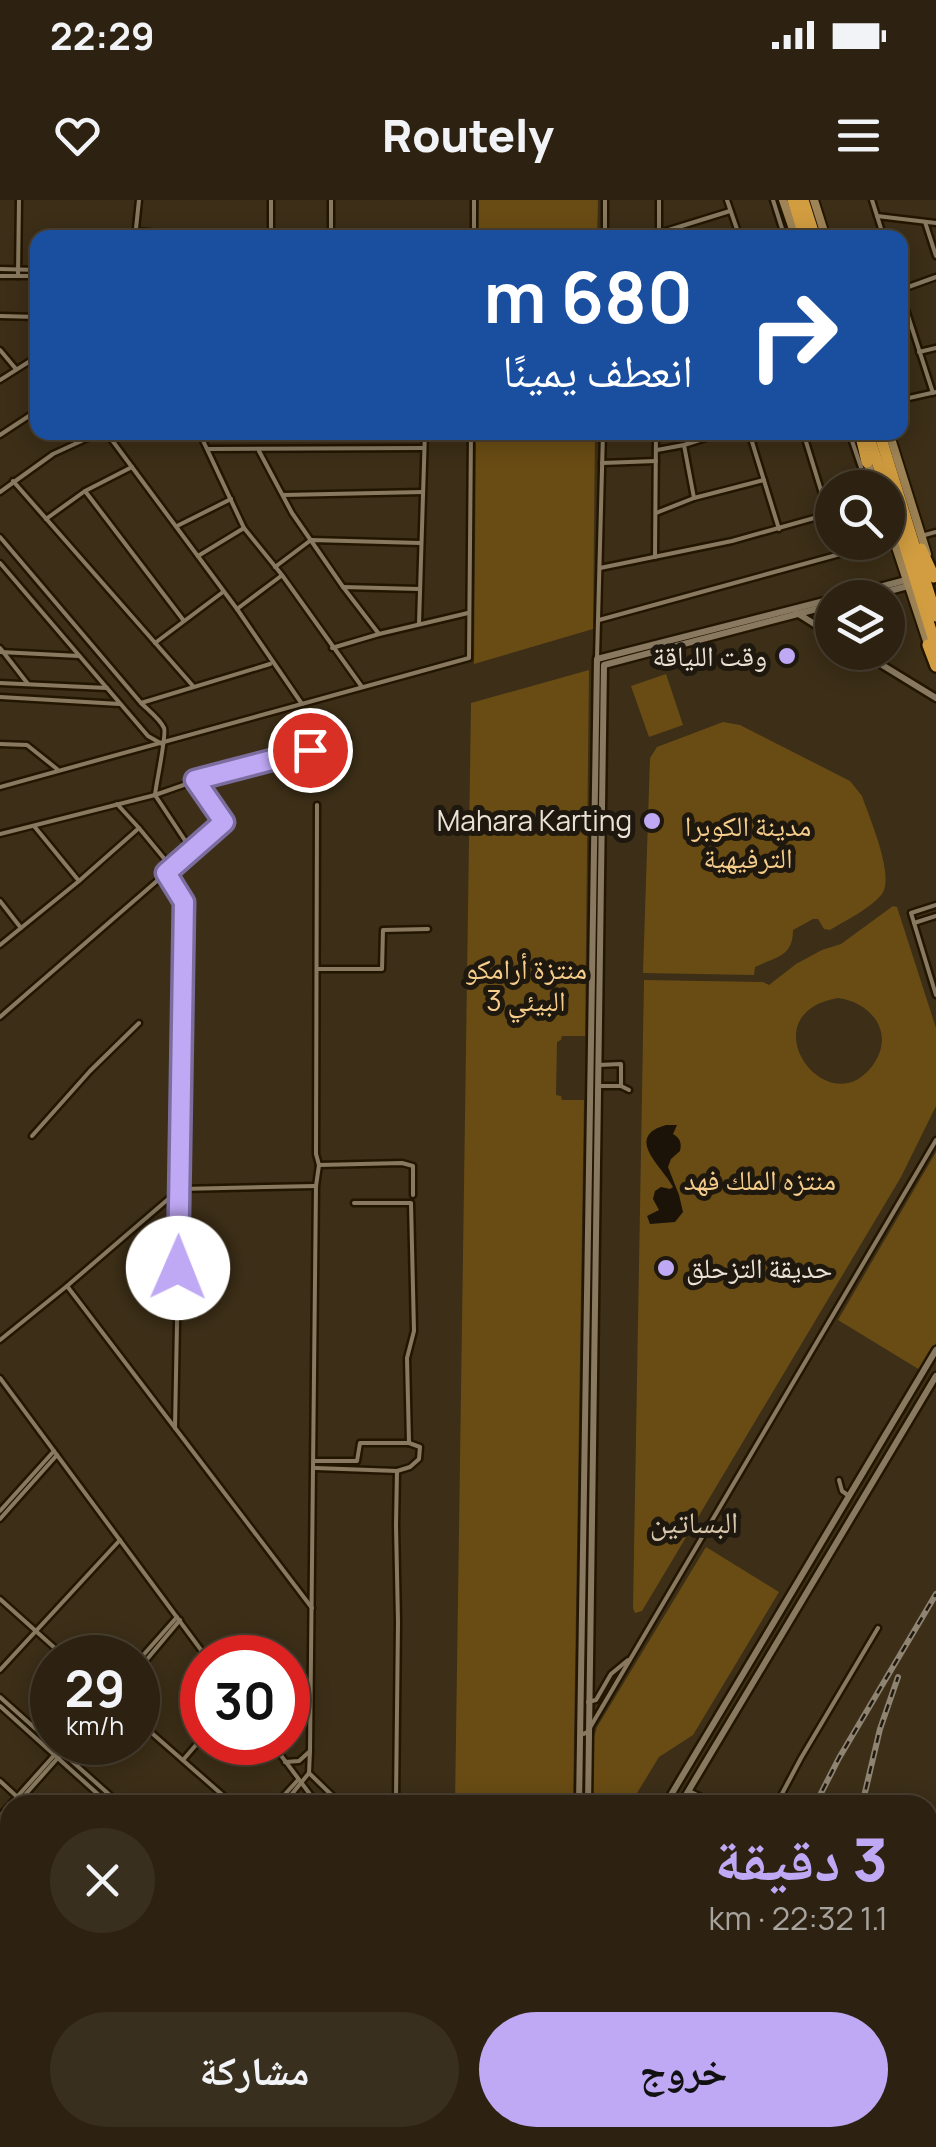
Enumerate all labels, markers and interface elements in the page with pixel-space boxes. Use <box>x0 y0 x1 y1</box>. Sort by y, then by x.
text: 22:29 <box>50 9 155 61</box>
text: Routely <box>382 104 554 166</box>
icon: heart <box>50 108 105 163</box>
icon: menu <box>831 108 886 163</box>
text: 680 m <box>484 248 693 344</box>
icon: right <box>728 270 858 400</box>
text: انعطف يمينًا <box>502 339 693 401</box>
map controls <box>815 470 905 670</box>
button: search <box>815 470 905 560</box>
button: layers <box>815 580 905 670</box>
place label: وقت اللياقة <box>653 636 767 674</box>
marker: وقت اللياقة <box>776 645 798 667</box>
pin <box>268 708 353 793</box>
icon: arrive <box>283 723 338 778</box>
place label: Mahara Karting <box>437 801 632 839</box>
park label: مدينة الكوبرا الترفيهية <box>685 806 811 876</box>
marker: Mahara Karting <box>641 810 663 832</box>
park label: منتزة أرامكو البيئي 3 <box>465 949 587 1024</box>
park label: منتزه الملك فهد <box>684 1160 836 1198</box>
position arrow <box>126 1216 230 1320</box>
place label: حديقة التزحلق <box>686 1248 832 1286</box>
marker: حديقة التزحلق <box>655 1257 677 1279</box>
district label: البساتين <box>650 1501 738 1542</box>
speed limit sign: 30 <box>180 1635 310 1765</box>
text: 29 <box>65 1654 125 1722</box>
text: km/h <box>66 1708 124 1743</box>
text: 3 دقيقة <box>715 1817 888 1899</box>
button: close <box>50 1828 155 1933</box>
text: 1.1 km · 22:32 <box>709 1896 888 1940</box>
button: مشاركة <box>50 2012 459 2127</box>
button: خروج <box>479 2012 888 2127</box>

